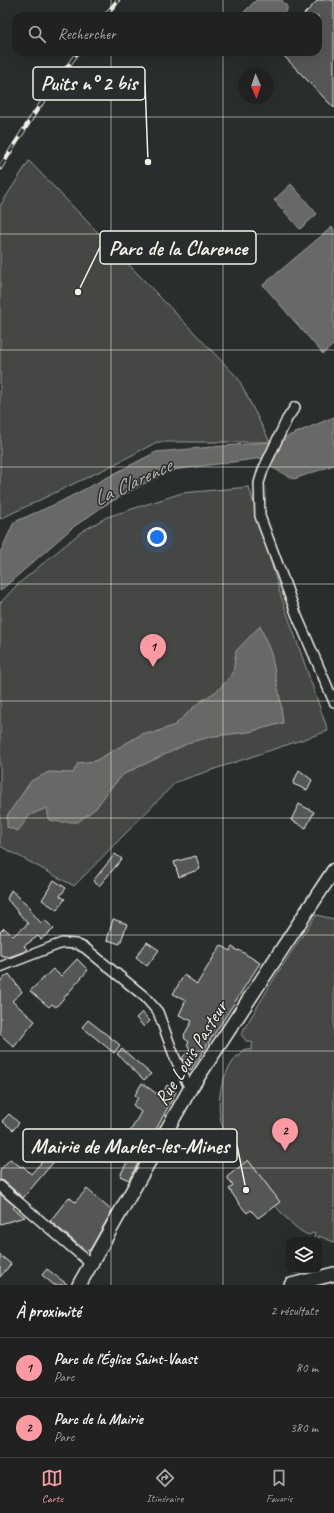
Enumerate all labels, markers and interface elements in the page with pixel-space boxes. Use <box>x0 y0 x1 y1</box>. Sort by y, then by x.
search box <box>12 12 322 56</box>
icon: search <box>26 23 48 45</box>
text: Rechercher <box>58 25 116 44</box>
callout: Puits n° 2 bis <box>33 67 145 100</box>
north arrow <box>238 68 274 104</box>
text: Puits n° 2 bis <box>41 70 140 96</box>
callout: Parc de la Clarence <box>100 231 256 264</box>
text: Parc de la Clarence <box>109 235 249 261</box>
water label: La Clarence <box>89 451 178 511</box>
your location <box>147 527 167 547</box>
pin: 1 <box>140 634 166 667</box>
street label: Rue Louis Pasteur <box>149 995 234 1110</box>
pin: 2 <box>272 1118 298 1151</box>
callout: Mairie de Marles-les-Mines <box>23 1129 237 1162</box>
text: Mairie de Marles-les-Mines <box>31 1133 232 1159</box>
map controls <box>286 1237 322 1273</box>
button: layers <box>286 1237 322 1273</box>
text: À proximité <box>16 1301 81 1322</box>
text: 2 résultats <box>270 1303 318 1319</box>
text: Parc de l'Église Saint-Vaast <box>54 1350 197 1369</box>
text: 1 <box>26 1360 32 1376</box>
text: 80 m <box>296 1360 318 1376</box>
text: Parc <box>54 1369 74 1385</box>
text: Parc de la Mairie <box>54 1410 143 1429</box>
text: 2 <box>26 1420 32 1436</box>
text: 380 m <box>290 1420 318 1436</box>
text: Parc <box>54 1429 74 1445</box>
tab: Carte <box>41 1467 63 1505</box>
tab: Itinéraire <box>146 1467 183 1505</box>
tab: Favoris <box>266 1467 293 1505</box>

